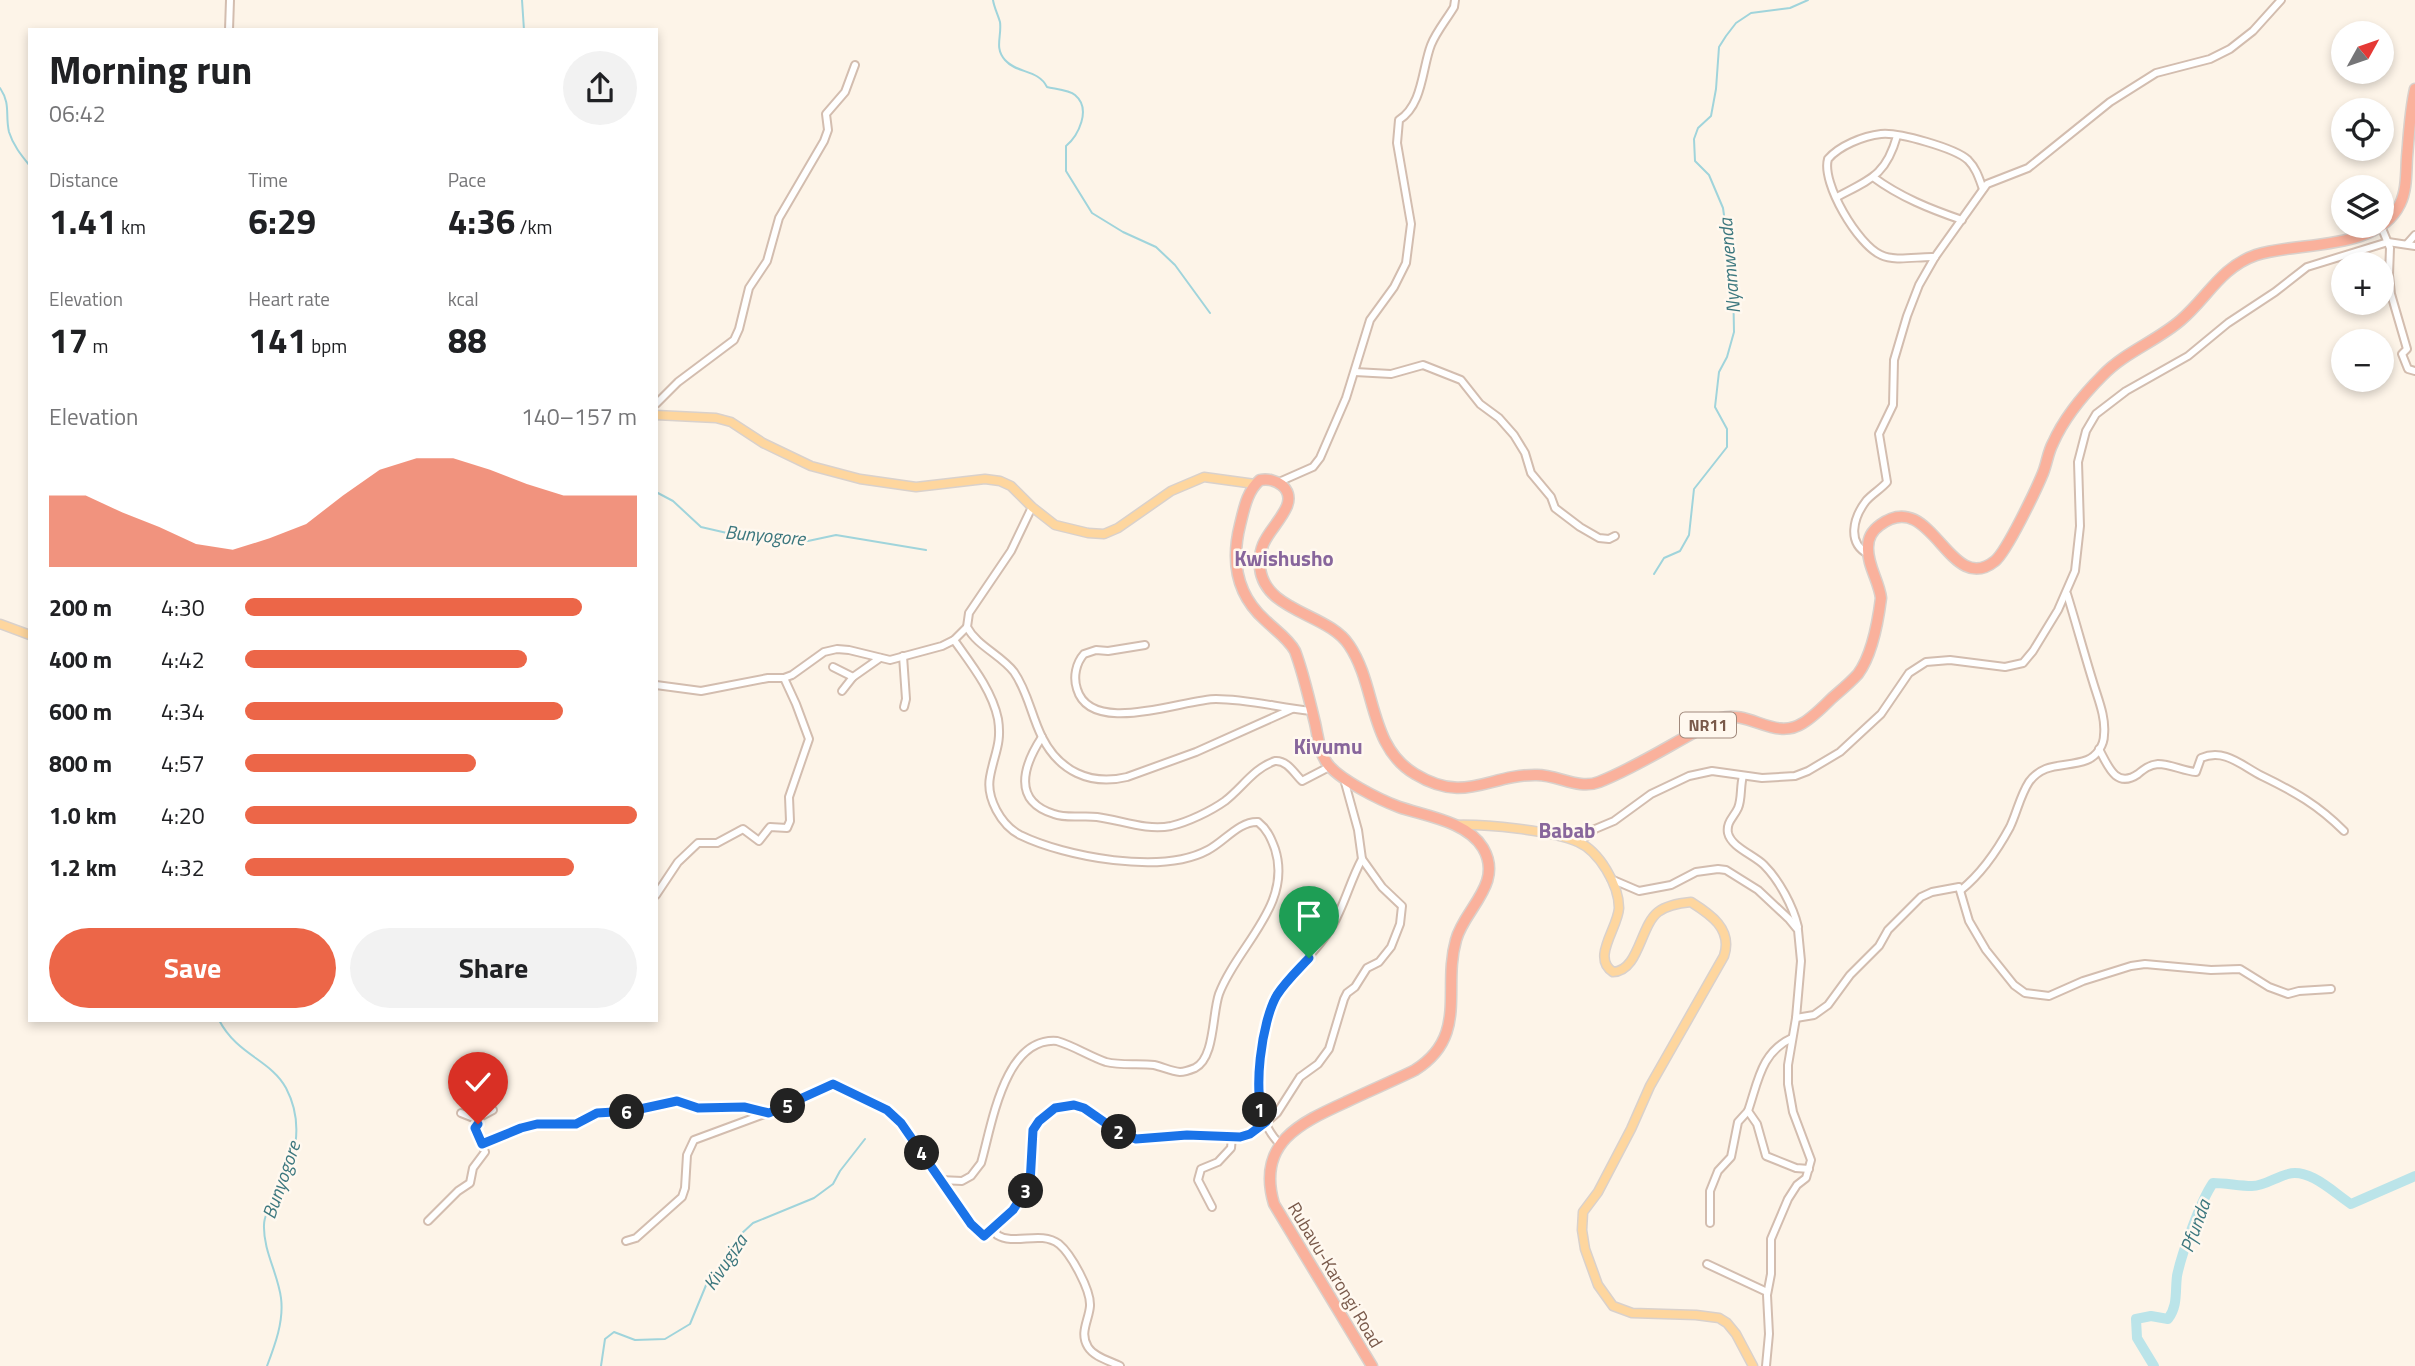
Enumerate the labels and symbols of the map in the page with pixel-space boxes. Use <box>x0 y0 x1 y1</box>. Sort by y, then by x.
north arrow <box>2331 21 2394 84</box>
water label: Nyamwenda <box>1710 216 1747 315</box>
water label: Bunyogore <box>724 517 808 553</box>
district label: Kwishusho <box>1234 542 1334 574</box>
road number: NR11 <box>1680 712 1736 738</box>
district label: Kivumu <box>1293 730 1363 762</box>
district label: Babab <box>1538 814 1596 846</box>
pin <box>1279 886 1339 958</box>
pin <box>448 1052 508 1124</box>
pin: 5 <box>770 1088 806 1124</box>
pin: 1 <box>1242 1092 1278 1128</box>
pin: 6 <box>610 1094 644 1130</box>
pin: 2 <box>1102 1114 1136 1150</box>
water label: Bunyogore <box>254 1136 308 1223</box>
pin: 4 <box>904 1136 940 1170</box>
pin: 3 <box>1009 1174 1044 1208</box>
water label: Pfunda <box>2172 1194 2218 1256</box>
street label: Rubavu-Karongi Road <box>1281 1197 1390 1353</box>
water label: Kivugiza <box>695 1227 755 1296</box>

